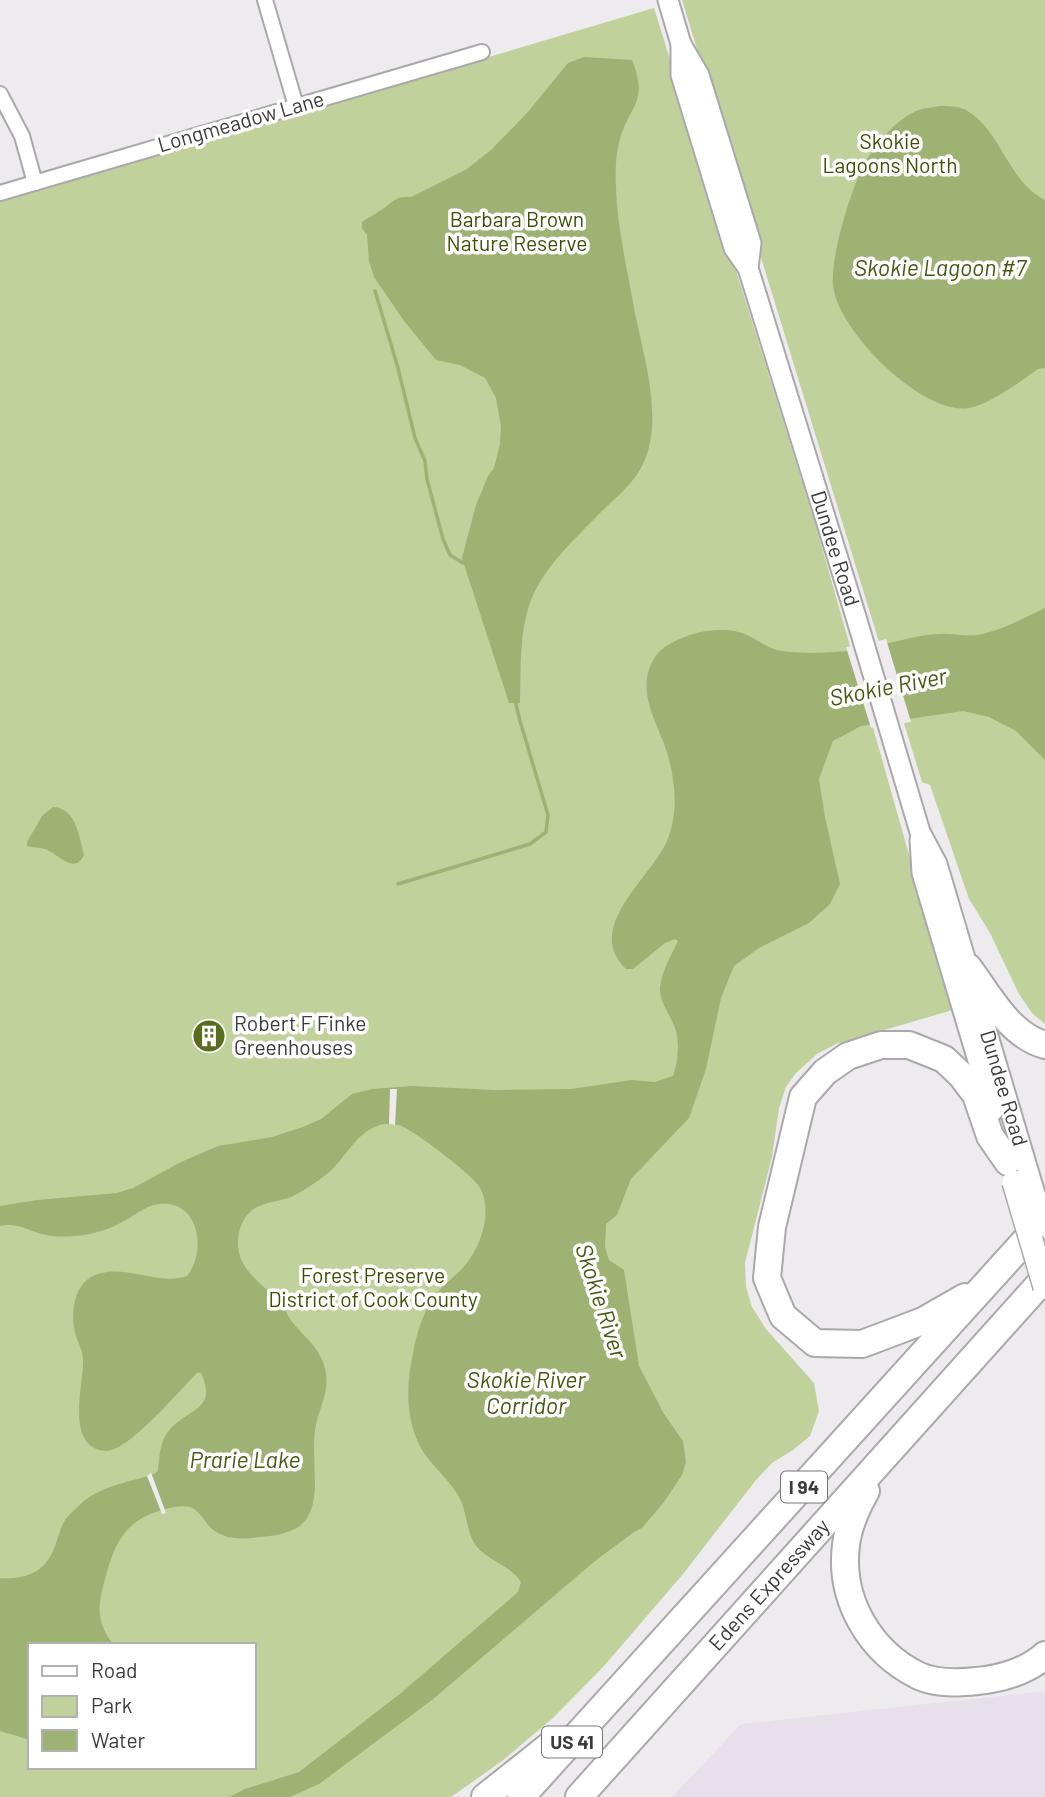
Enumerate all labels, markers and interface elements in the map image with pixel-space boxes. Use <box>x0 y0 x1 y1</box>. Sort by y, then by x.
street label: Longmeadow Lane <box>155 85 327 156</box>
park label: Skokie Lagoons North <box>823 128 957 177</box>
park label: Barbara Brown Nature Reserve <box>447 206 587 255</box>
water label: Skokie Lagoon #7 <box>854 253 1027 281</box>
street label: Dundee Road <box>807 487 866 609</box>
water label: Skokie River <box>827 661 950 711</box>
place label: Robert F Finke Greenhouses <box>234 1010 367 1059</box>
building icon: Robert F Finke Greenhouses <box>190 1017 228 1055</box>
street label: Dundee Road <box>976 1027 1034 1149</box>
water label: Skokie River <box>570 1240 634 1362</box>
park label: Forest Preserve District of Cook County <box>268 1262 478 1311</box>
water label: Skokie River Corridor <box>467 1365 586 1419</box>
water label: Prarie Lake <box>190 1445 300 1473</box>
road number: I 94 <box>781 1471 827 1502</box>
street label: Edens Expressway <box>703 1513 834 1655</box>
legend <box>28 1643 256 1769</box>
text: Road <box>91 1657 137 1682</box>
text: Park <box>91 1692 132 1717</box>
road number: US 41 <box>542 1726 602 1758</box>
text: Water <box>91 1727 146 1752</box>

